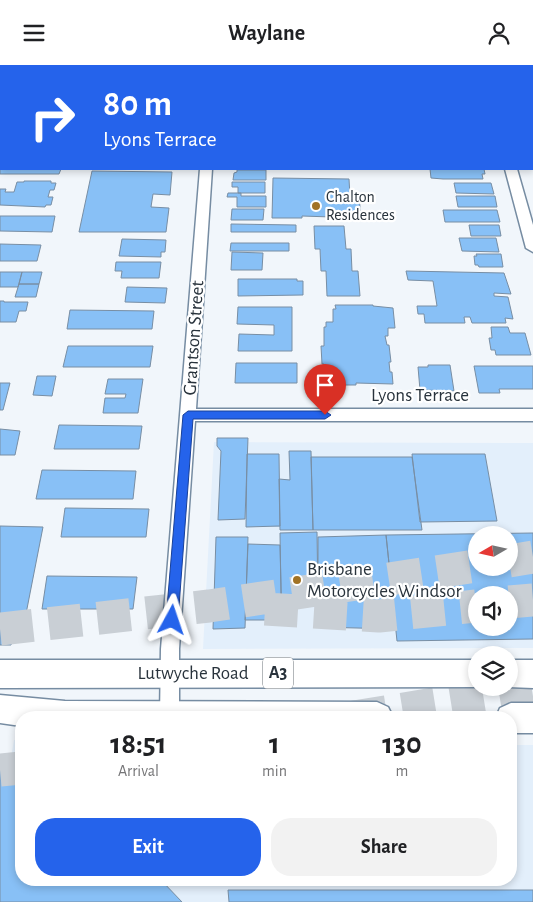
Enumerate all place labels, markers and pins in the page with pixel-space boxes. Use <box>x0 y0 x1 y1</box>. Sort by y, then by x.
place label: Chalton Residences <box>326 189 395 223</box>
marker: Chalton Residences <box>310 200 322 212</box>
pin <box>304 364 346 415</box>
place label: Brisbane Motorcycles Windsor <box>307 560 462 601</box>
marker: Brisbane Motorcycles Windsor <box>291 574 303 586</box>

